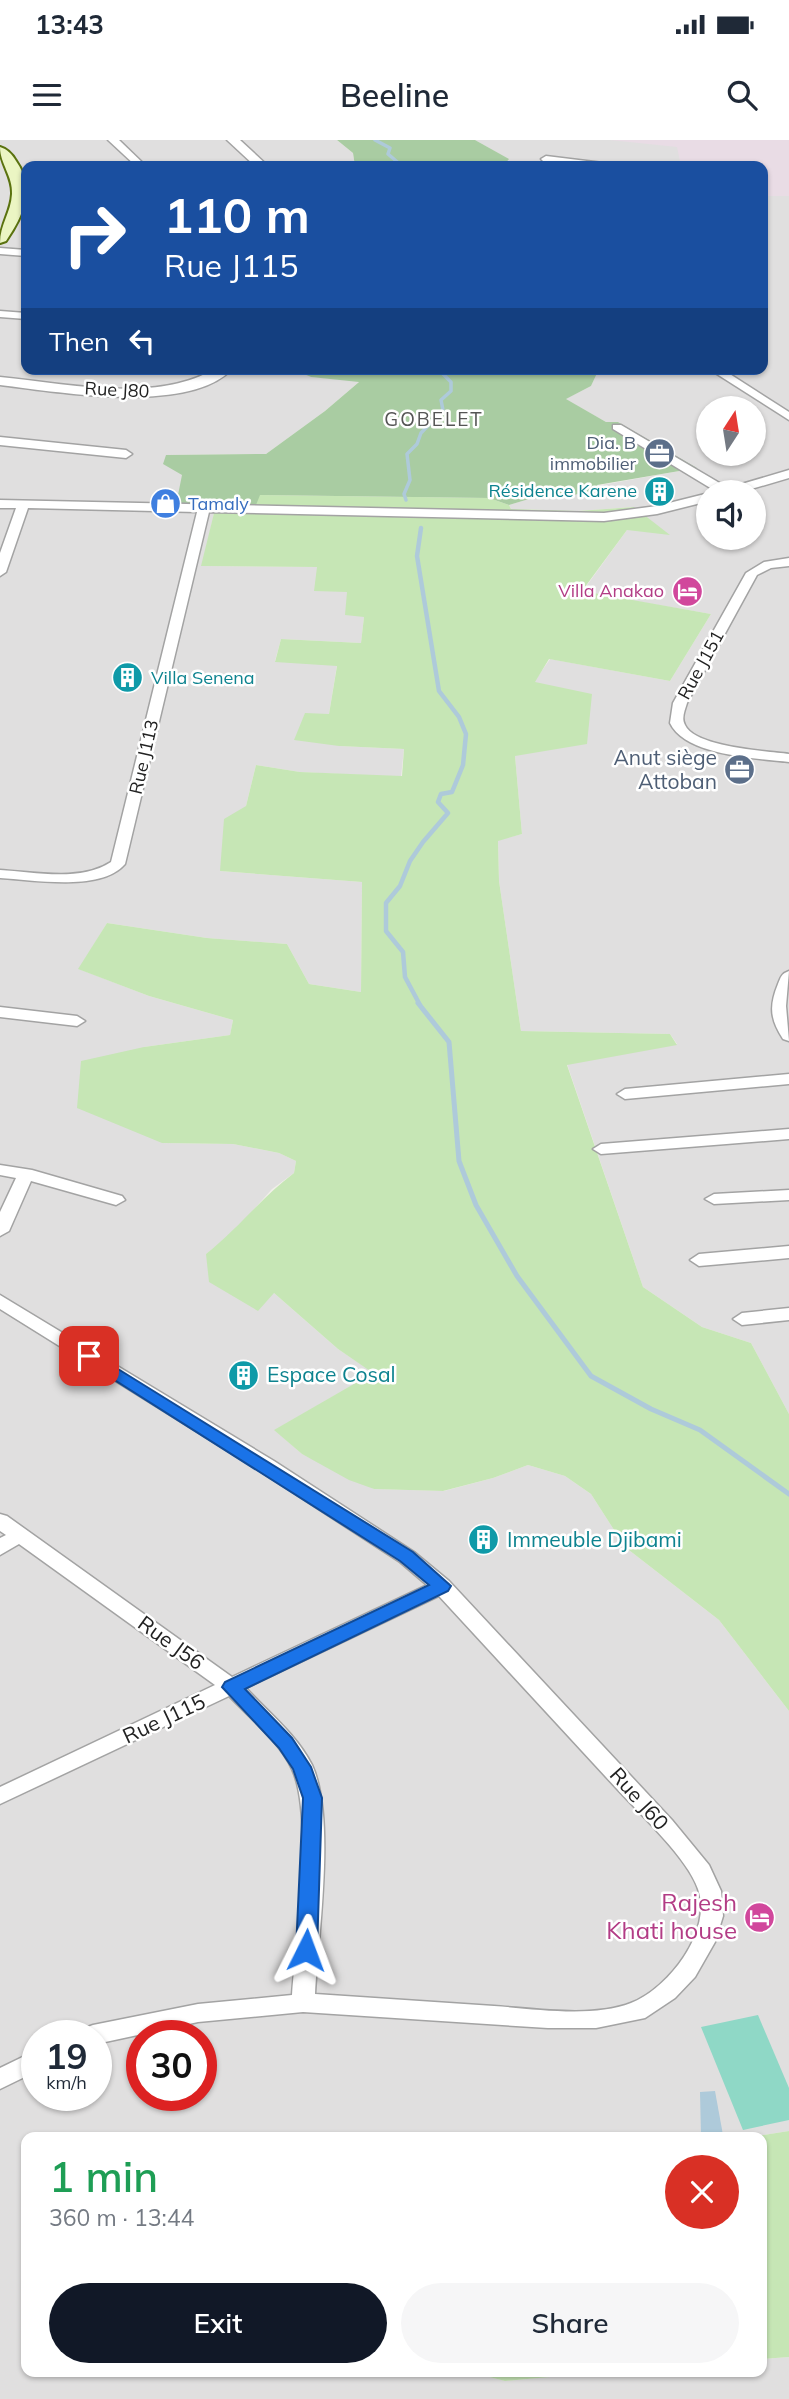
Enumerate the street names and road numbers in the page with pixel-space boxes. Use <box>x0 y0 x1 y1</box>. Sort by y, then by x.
street label: Rue J80 <box>84 376 150 403</box>
street label: Rue J151 <box>672 626 729 703</box>
street label: Rue J113 <box>124 717 163 796</box>
street label: Rue J56 <box>133 1609 210 1675</box>
street label: Rue J115 <box>118 1688 209 1749</box>
street label: Rue J60 <box>605 1762 675 1835</box>

